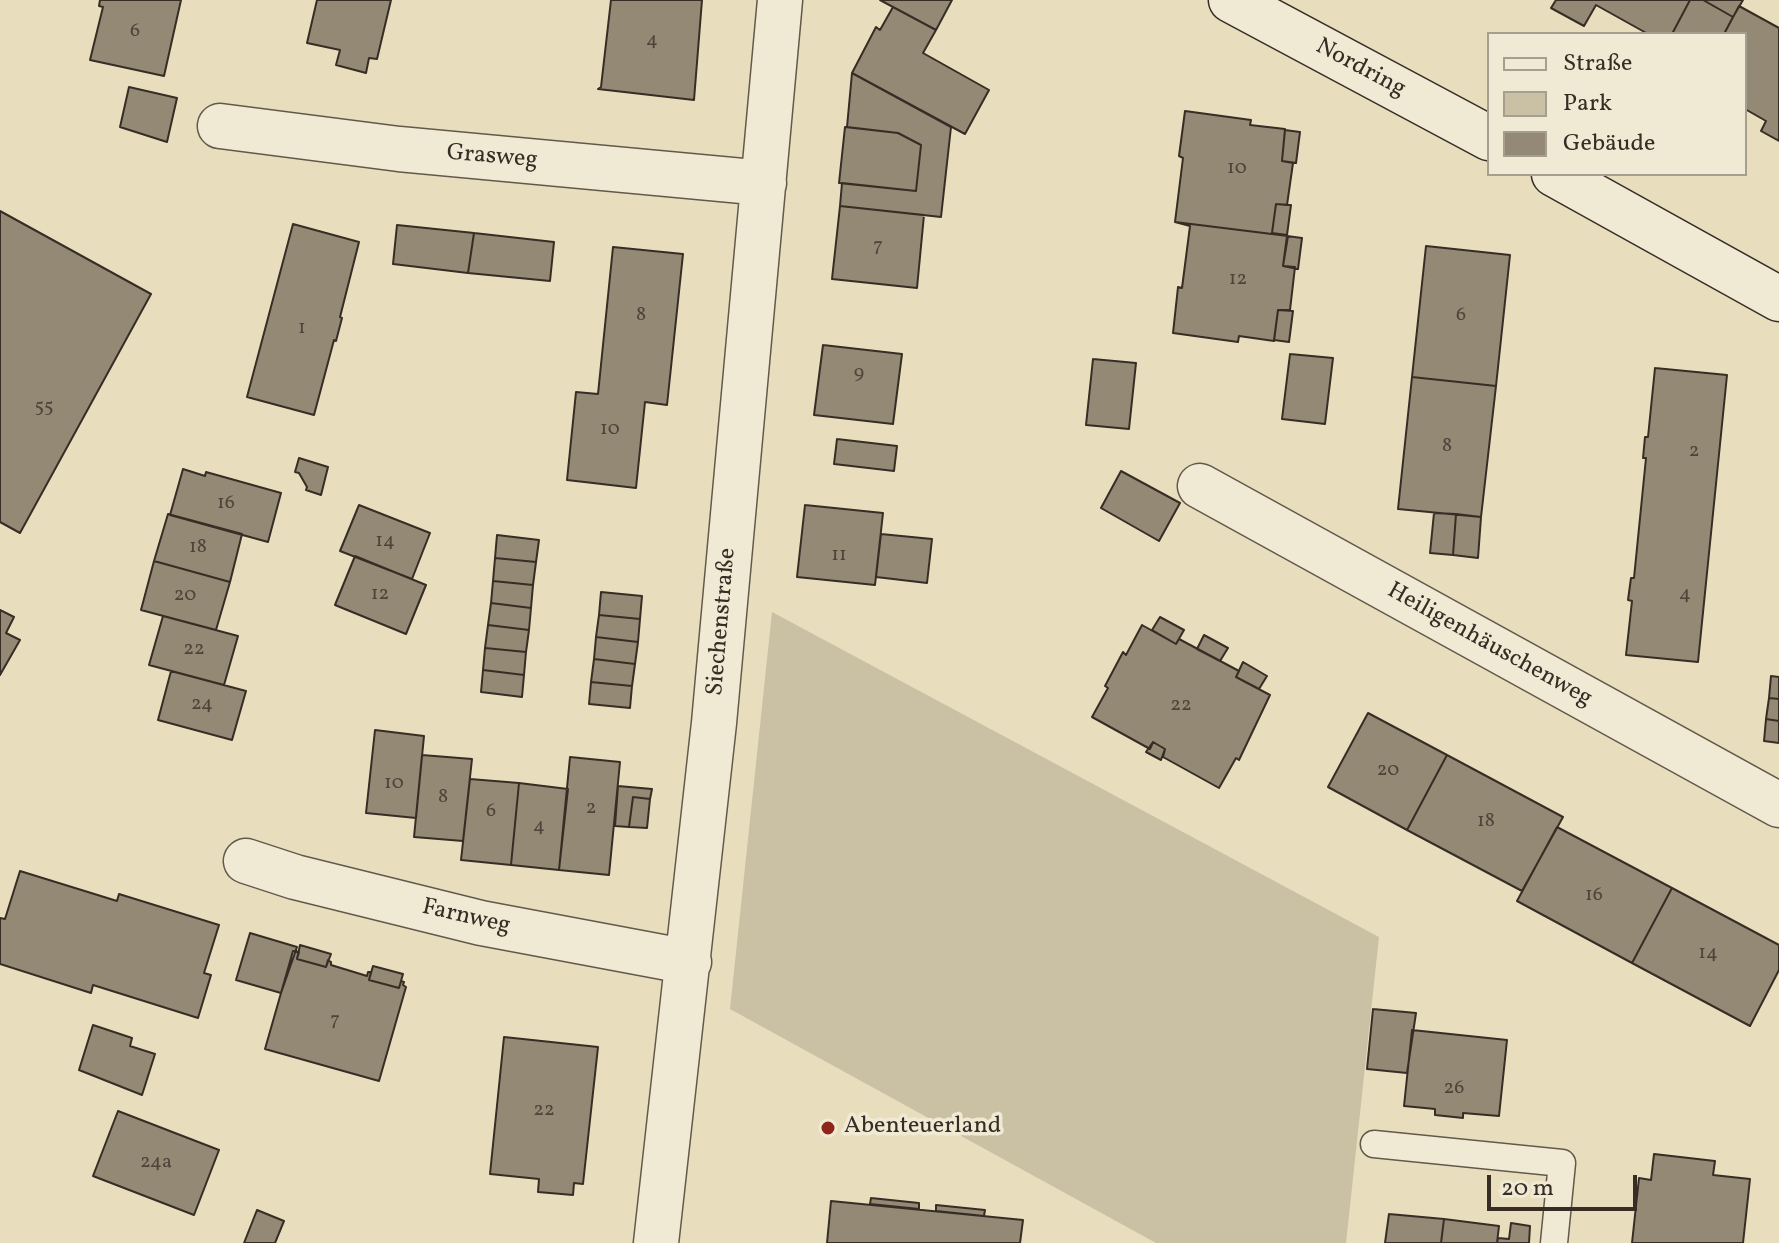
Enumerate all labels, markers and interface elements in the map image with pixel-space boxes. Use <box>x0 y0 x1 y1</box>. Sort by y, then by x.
house number: 6 <box>130 20 140 44</box>
house number: 4 <box>646 29 658 53</box>
legend <box>1487 32 1747 176</box>
street label: Nordring <box>1310 33 1410 105</box>
text: Straße <box>1563 47 1632 81</box>
text: Park <box>1563 87 1612 121</box>
text: Gebäude <box>1563 127 1655 161</box>
street label: Grasweg <box>445 140 539 176</box>
house number: 10 <box>1227 157 1247 181</box>
house number: 7 <box>873 235 883 259</box>
house number: 12 <box>1229 268 1247 292</box>
house number: 8 <box>636 304 646 328</box>
house number: 6 <box>1456 304 1466 328</box>
house number: 1 <box>298 317 306 341</box>
house number: 9 <box>854 362 864 386</box>
house number: 55 <box>34 396 54 420</box>
house number: 10 <box>600 418 620 442</box>
house number: 8 <box>1442 435 1452 459</box>
house number: 2 <box>1689 440 1699 464</box>
house number: 16 <box>217 492 235 516</box>
house number: 14 <box>375 530 395 554</box>
house number: 18 <box>189 536 207 560</box>
house number: 11 <box>831 544 847 568</box>
street label: Siechenstraße <box>702 547 744 697</box>
street label: Heiligenhäuschenweg <box>1381 578 1597 714</box>
house number: 12 <box>371 583 389 607</box>
house number: 4 <box>1679 583 1691 607</box>
house number: 20 <box>174 584 196 608</box>
house number: 22 <box>183 638 205 662</box>
house number: 24 <box>191 693 213 717</box>
house number: 22 <box>1170 694 1192 718</box>
house number: 20 <box>1377 759 1399 783</box>
house number: 10 <box>384 772 404 796</box>
house number: 8 <box>438 786 448 810</box>
house number: 2 <box>586 797 596 821</box>
house number: 6 <box>486 800 496 824</box>
house number: 18 <box>1477 810 1495 834</box>
house number: 4 <box>533 815 545 839</box>
house number: 16 <box>1585 884 1603 908</box>
street label: Farnweg <box>419 894 513 942</box>
house number: 14 <box>1698 942 1718 966</box>
house number: 7 <box>330 1009 340 1033</box>
house number: 26 <box>1444 1077 1464 1101</box>
house number: 22 <box>533 1099 555 1123</box>
place label: Abenteuerland <box>844 1114 1001 1142</box>
marker: Abenteuerland <box>819 1119 837 1137</box>
house number: 24a <box>140 1151 172 1175</box>
scale bar <box>1491 1159 1641 1209</box>
text: 20 m <box>1501 1172 1554 1206</box>

